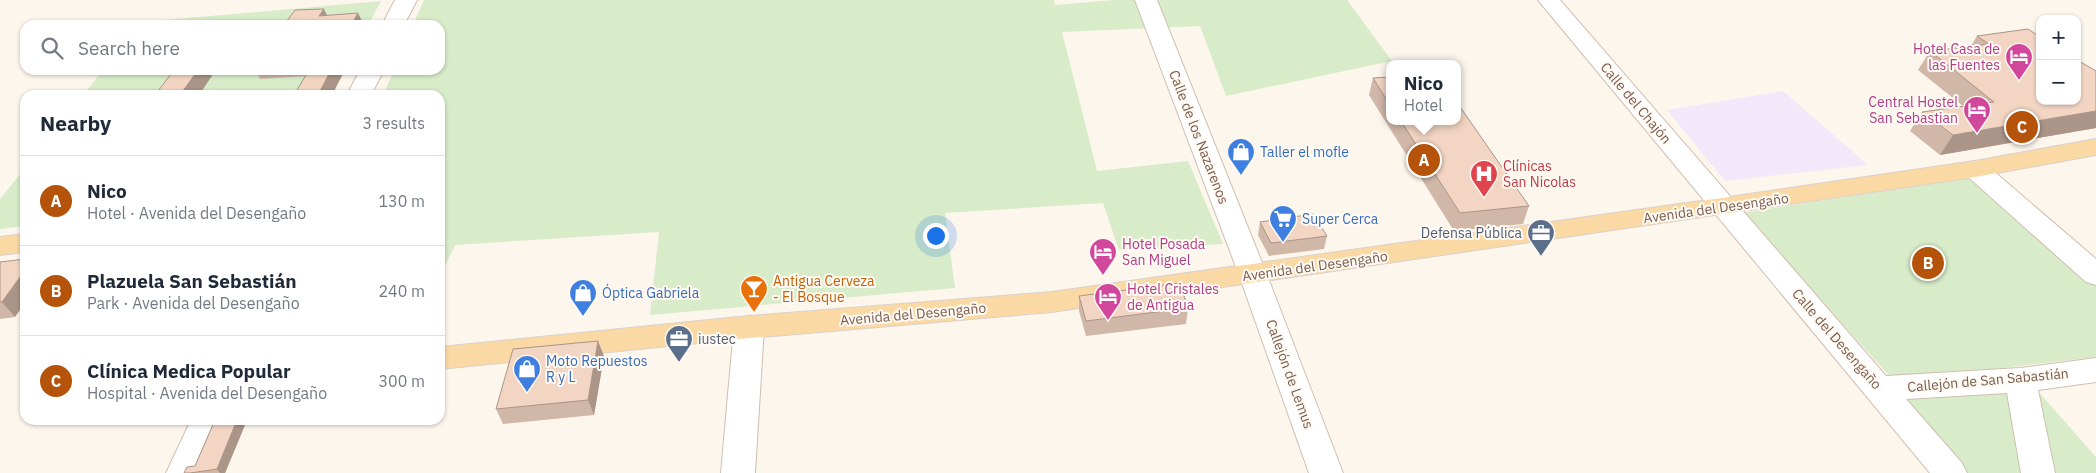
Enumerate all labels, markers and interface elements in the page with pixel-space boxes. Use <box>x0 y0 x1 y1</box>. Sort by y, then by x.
map controls <box>2036 15 2081 105</box>
button: + <box>2036 15 2081 60</box>
search box <box>20 20 445 75</box>
icon: search <box>38 34 66 62</box>
text: Search here <box>78 36 180 60</box>
place label: Hotel Casa de las Fuentes <box>1913 40 2000 74</box>
hotel icon: Hotel Casa de las Fuentes <box>2004 42 2034 81</box>
street label: Calle del Chajón <box>1597 59 1675 147</box>
popup <box>1386 60 1461 125</box>
button: − <box>2036 60 2081 105</box>
street label: Calle de los Nazarenos <box>1165 67 1233 207</box>
text: Nico <box>1404 71 1443 95</box>
place label: Central Hostel San Sebastian <box>1868 93 1958 127</box>
text: Hotel <box>1404 95 1443 115</box>
hotel icon: Central Hostel San Sebastian <box>1962 95 1992 134</box>
pin: C <box>2006 108 2038 146</box>
text: Nearby <box>40 109 111 137</box>
text: 3 results <box>362 113 425 133</box>
shop icon: Taller el mofle <box>1226 137 1256 176</box>
pin: A <box>1408 141 1440 179</box>
place label: Taller el mofle <box>1260 143 1349 161</box>
place label: Clínicas San Nicolas <box>1503 157 1576 191</box>
hospital icon: Clínicas San Nicolas <box>1469 159 1499 198</box>
text: Nico <box>87 179 127 203</box>
street label: Avenida del Desengaño <box>1642 189 1790 227</box>
text: A <box>51 191 61 211</box>
text: 130 m <box>378 191 425 211</box>
text: Hotel · Avenida del Desengaño <box>87 203 306 223</box>
supermarket icon: Super Cerca <box>1268 204 1298 243</box>
place label: Super Cerca <box>1302 210 1379 228</box>
office icon: Defensa Pública <box>1526 218 1556 257</box>
your location <box>923 223 949 249</box>
place label: Defensa Pública <box>1421 224 1523 242</box>
place label: Hotel Posada San Miguel <box>1122 235 1206 269</box>
hotel icon: Hotel Posada San Miguel <box>1088 237 1118 276</box>
pin: B <box>1912 244 1944 282</box>
street label: Avenida del Desengaño <box>1241 247 1389 285</box>
text: Plazuela San Sebastián <box>87 269 297 293</box>
place label: Antigua Cerveza - El Bosque <box>773 272 875 306</box>
bar icon: Antigua Cerveza - El Bosque <box>739 274 769 313</box>
shop icon: Óptica Gabriela <box>568 278 598 317</box>
place label: Hotel Cristales de Antigua <box>1127 280 1219 314</box>
text: B <box>51 281 61 301</box>
text: 240 m <box>378 281 425 301</box>
hotel icon: Hotel Cristales de Antigua <box>1093 282 1123 321</box>
place label: Óptica Gabriela <box>602 283 700 302</box>
street label: Calle del Desengaño <box>1788 285 1886 393</box>
text: Park · Avenida del Desengaño <box>87 293 300 313</box>
street label: Avenida del Desengaño <box>839 299 987 329</box>
street label: Callejón de Lemus <box>1262 317 1318 431</box>
office icon: iustec <box>664 324 694 363</box>
place label: iustec <box>698 330 736 348</box>
place label: Moto Repuestos R y L <box>546 352 648 386</box>
shop icon: Moto Repuestos R y L <box>512 354 542 393</box>
text: Clínica Medica Popular <box>87 359 291 383</box>
street label: Callejón de San Sabastián <box>1907 364 2069 396</box>
text: C <box>51 371 61 391</box>
text: 300 m <box>378 371 425 391</box>
text: Hospital · Avenida del Desengaño <box>87 383 327 403</box>

